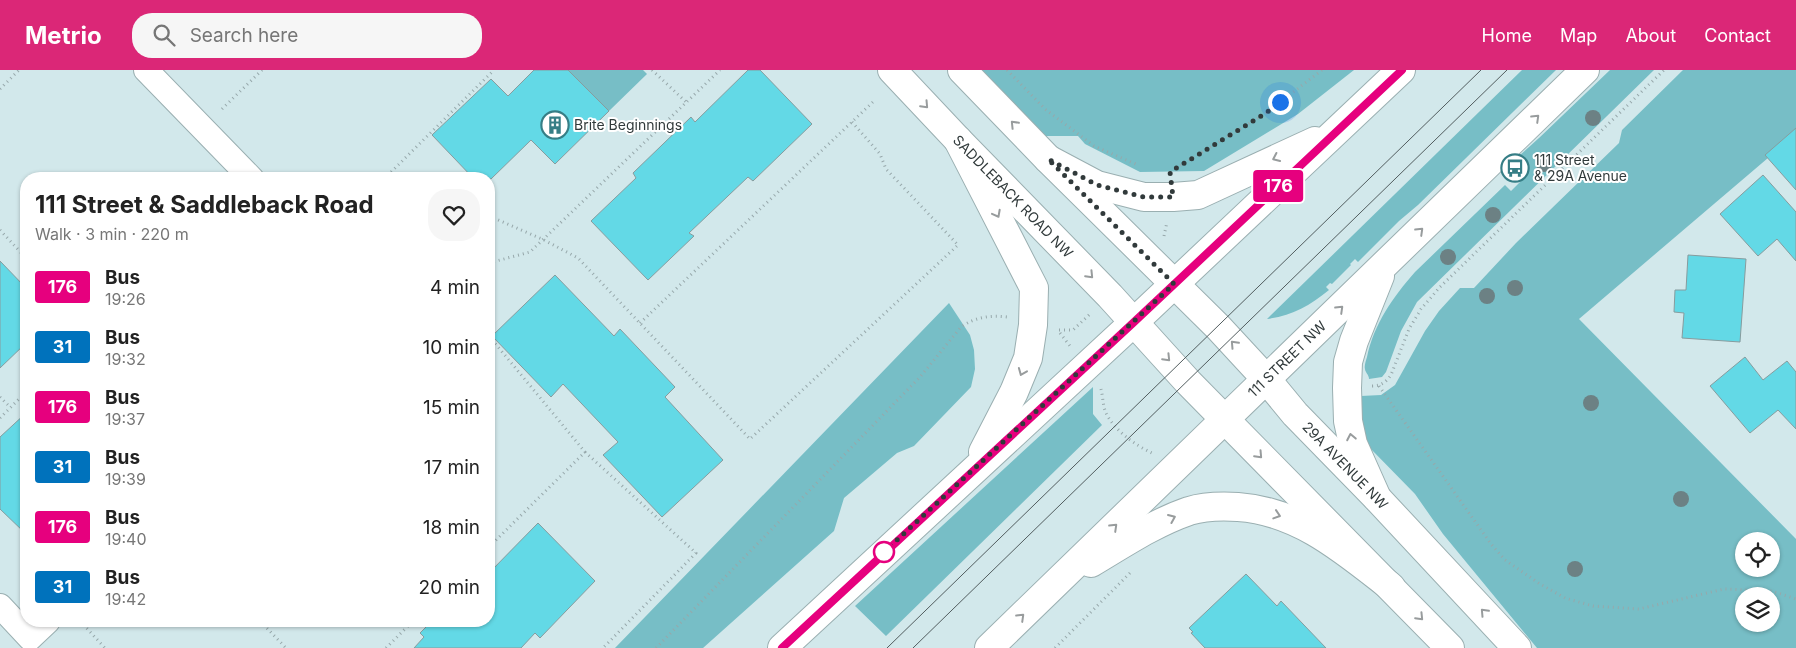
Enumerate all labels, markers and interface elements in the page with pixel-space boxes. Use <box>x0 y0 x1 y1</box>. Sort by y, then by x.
search box <box>132 13 482 58</box>
text: Metrio <box>25 21 102 50</box>
icon: search <box>150 21 178 49</box>
text: Search here <box>190 24 298 47</box>
text: Home <box>1482 25 1532 46</box>
text: Map <box>1560 25 1597 46</box>
text: About <box>1625 25 1676 46</box>
text: Contact <box>1704 25 1771 46</box>
your location <box>1268 90 1293 115</box>
one-way arrow <box>919 100 928 109</box>
building icon: Brite Beginnings <box>540 110 570 140</box>
one-way arrow <box>1530 115 1539 124</box>
place label: Brite Beginnings <box>574 116 682 133</box>
one-way arrow <box>1011 121 1020 130</box>
street label: SADDLEBACK ROAD NW <box>950 131 1077 261</box>
place label: 111 Street & 29A Avenue <box>1534 151 1627 184</box>
one-way arrow <box>1273 152 1282 162</box>
bus stop icon: 111 Street & 29A Avenue <box>1500 153 1530 183</box>
line badge: 176 <box>1249 170 1307 202</box>
text: 176 <box>1263 175 1293 196</box>
button: heart <box>428 189 480 241</box>
text: 111 Street & Saddleback Road <box>35 190 374 219</box>
one-way arrow <box>991 209 1001 218</box>
text: Walk · 3 min · 220 m <box>35 224 189 244</box>
one-way arrow <box>1414 228 1423 237</box>
text: Bus <box>105 266 140 289</box>
one-way arrow <box>1084 270 1093 279</box>
text: 176 <box>48 276 77 297</box>
text: 4 min <box>430 276 480 299</box>
text: 19:26 <box>105 289 146 309</box>
one-way arrow <box>1334 306 1343 315</box>
street label: 111 STREET NW <box>1244 317 1329 400</box>
text: Bus <box>105 326 140 349</box>
text: 31 <box>53 336 72 357</box>
text: 10 min <box>422 336 480 359</box>
one-way arrow <box>1231 341 1240 350</box>
text: 19:32 <box>105 349 146 369</box>
one-way arrow <box>1161 353 1170 362</box>
one-way arrow <box>1018 367 1028 376</box>
text: Bus <box>105 386 140 409</box>
text: 176 <box>48 396 77 417</box>
text: 15 min <box>423 396 480 419</box>
text: 19:37 <box>105 409 145 429</box>
street label: 29A AVENUE NW <box>1299 418 1392 513</box>
one-way arrow <box>1347 433 1357 442</box>
text: Bus <box>105 446 140 469</box>
one-way arrow <box>1253 449 1262 458</box>
text: 31 <box>53 456 72 477</box>
text: 17 min <box>424 456 480 479</box>
text: 19:39 <box>105 469 146 489</box>
text: Bus <box>105 506 140 529</box>
one-way arrow <box>1272 509 1280 519</box>
one-way arrow <box>1167 514 1176 525</box>
text: 176 <box>48 516 77 537</box>
text: 18 min <box>423 516 480 539</box>
one-way arrow <box>1108 524 1117 533</box>
text: 19:40 <box>105 529 146 549</box>
map controls <box>1735 532 1780 632</box>
button: locate <box>1735 532 1780 577</box>
unlabelled marker <box>873 541 895 563</box>
text: Bus <box>105 566 140 589</box>
text: 31 <box>53 576 72 597</box>
text: 20 min <box>419 576 480 599</box>
button: layers <box>1735 587 1780 632</box>
text: 19:42 <box>105 589 146 609</box>
one-way arrow <box>1481 609 1490 618</box>
one-way arrow <box>1414 612 1423 621</box>
one-way arrow <box>1015 613 1024 622</box>

